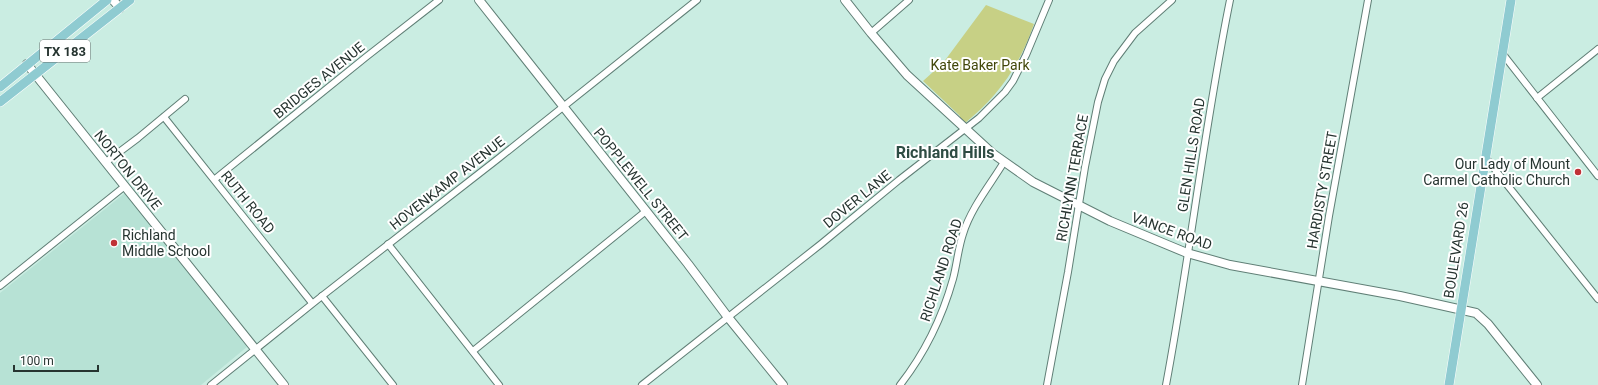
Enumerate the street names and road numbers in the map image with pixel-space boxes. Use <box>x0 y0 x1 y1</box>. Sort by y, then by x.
street label: BRIDGES AVENUE <box>270 38 368 121</box>
road number: TX 183 <box>40 40 90 62</box>
street label: GLEN HILLS ROAD <box>1174 97 1208 213</box>
street label: RICHLYNN TERRACE <box>1053 113 1091 243</box>
street label: POPPLEWELL STREET <box>591 124 692 244</box>
street label: NORTON DRIVE <box>91 127 165 213</box>
street label: HARDISTY STREET <box>1304 129 1340 250</box>
street label: HOVENKAMP AVENUE <box>386 133 508 233</box>
street label: RUTH ROAD <box>218 167 278 237</box>
street label: DOVER LANE <box>820 167 894 231</box>
street label: BOULEVARD 26 <box>1440 200 1472 299</box>
street label: VANCE ROAD <box>1130 209 1214 253</box>
street label: RICHLAND ROAD <box>917 216 965 324</box>

